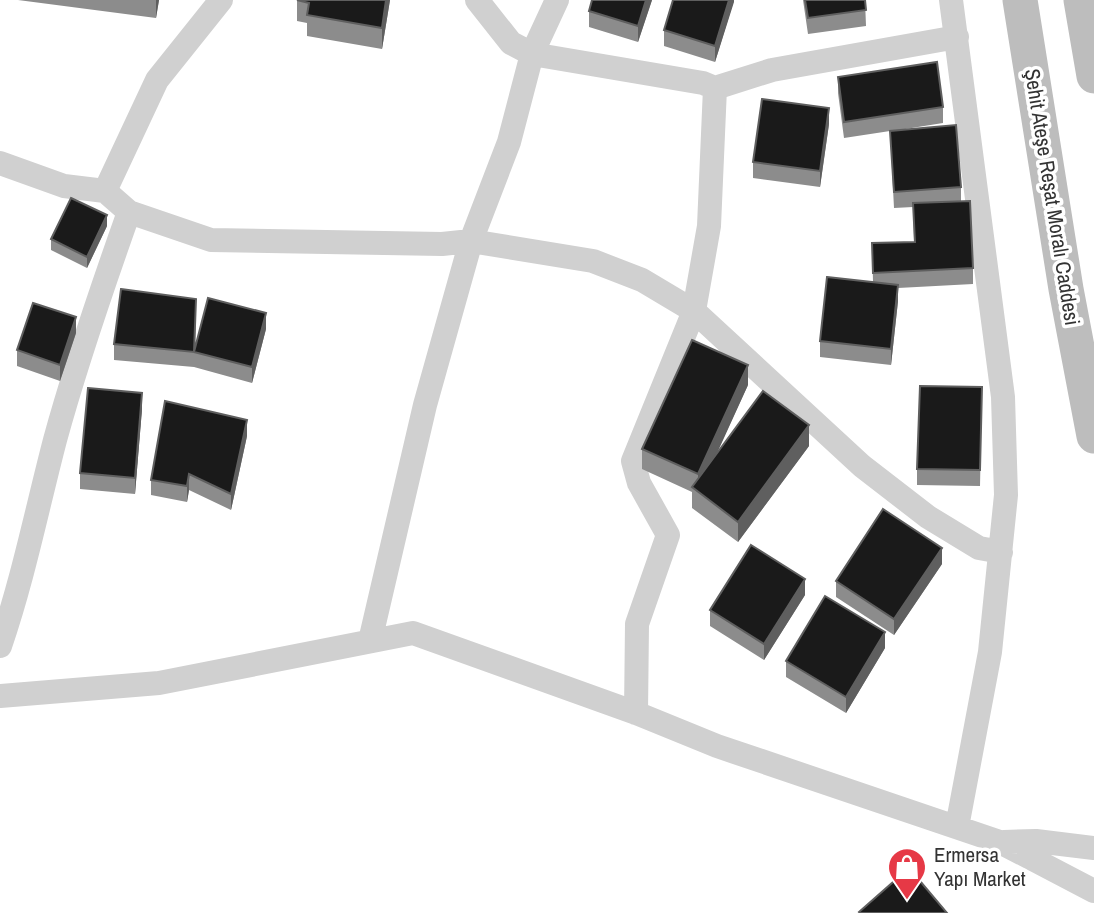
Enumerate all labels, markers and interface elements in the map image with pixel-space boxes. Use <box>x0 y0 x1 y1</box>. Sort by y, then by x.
street label: Şehit Ateşe Reşat Moralı Caddesi <box>1018 67 1087 327</box>
place label: Ermersa Yapı Market <box>934 840 1026 893</box>
shop icon: Ermersa Yapı Market <box>886 846 928 901</box>

